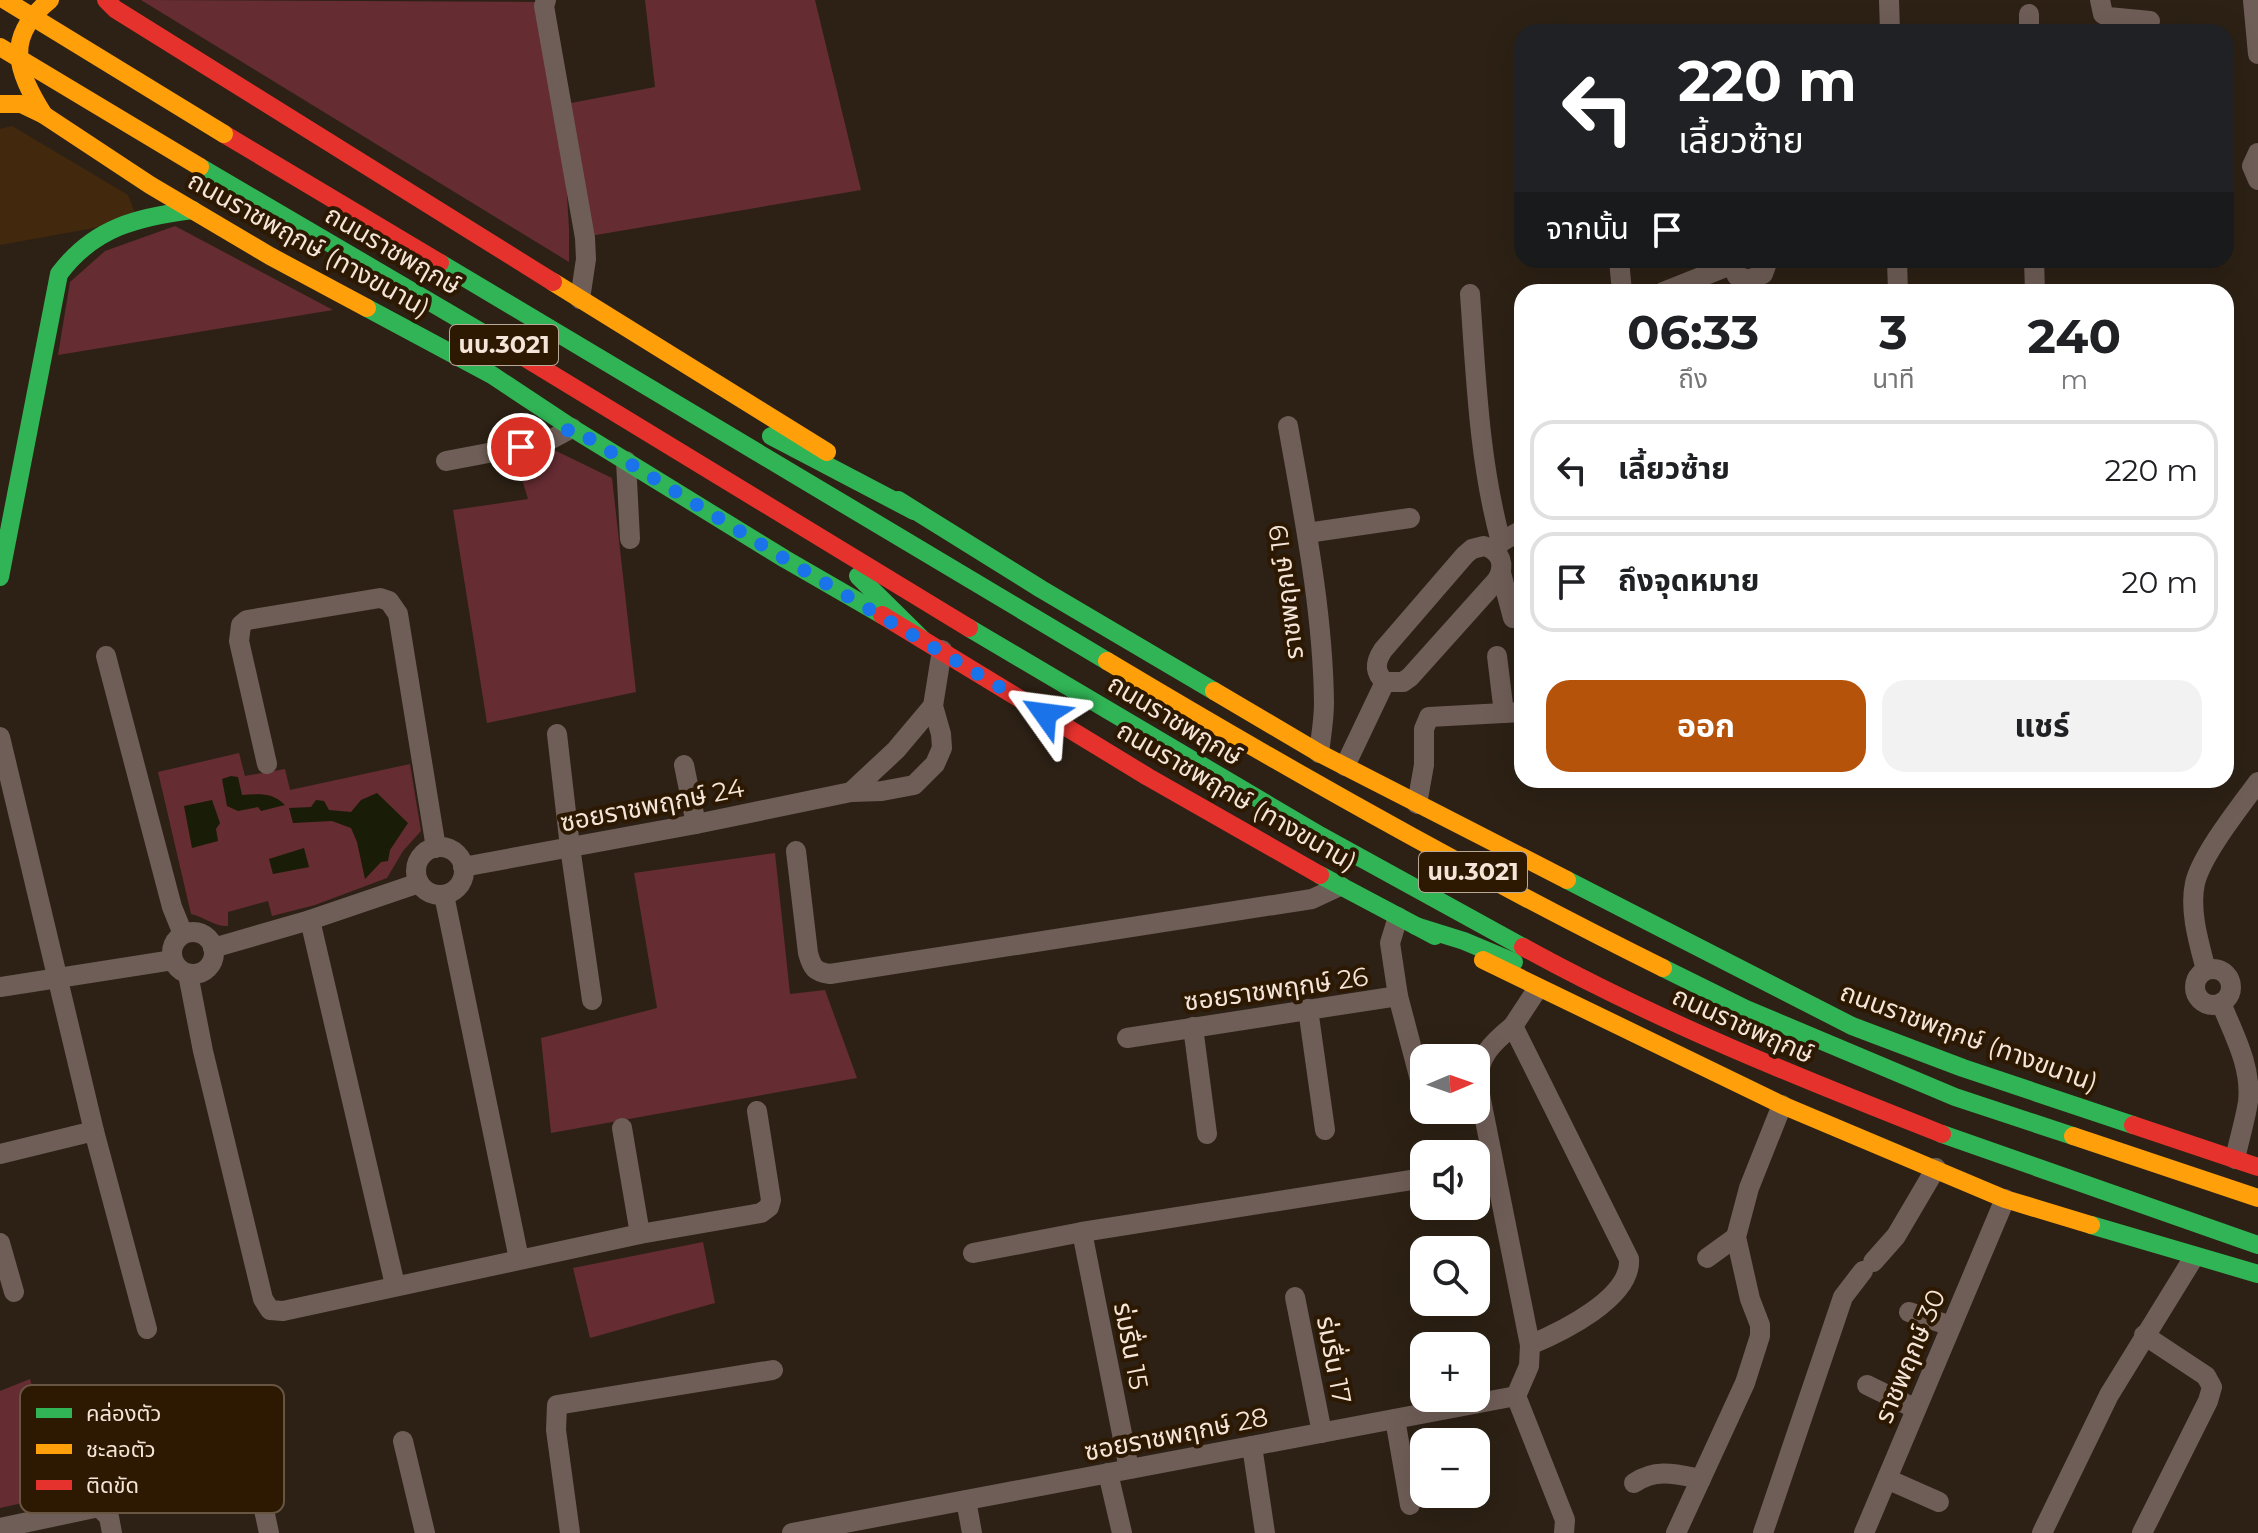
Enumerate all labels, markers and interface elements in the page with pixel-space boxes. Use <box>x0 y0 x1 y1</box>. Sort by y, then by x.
text: 220 m <box>1678 47 1857 115</box>
icon: left <box>1546 56 1650 160</box>
text: เลี้ยวซ้าย <box>1678 118 1804 162</box>
street label: ถนนราชพฤกษ์ (ทางขนาน) <box>183 164 435 324</box>
street label: ถนนราชพฤกษ์ <box>320 199 466 301</box>
icon: arrive <box>1645 208 1689 252</box>
text: จากนั้น <box>1546 210 1629 247</box>
text: 06:33 <box>1627 303 1759 361</box>
text: 3 <box>1879 303 1908 361</box>
text: 240 <box>2028 307 2121 365</box>
road number: นบ.3021 <box>450 325 558 365</box>
text: ถึง <box>1678 363 1708 395</box>
text: นาที <box>1872 363 1915 395</box>
text: m <box>2060 364 2088 396</box>
pin <box>487 413 555 481</box>
icon: arrive <box>499 425 543 469</box>
icon: left <box>1550 448 1594 492</box>
text: เลี้ยวซ้าย <box>1618 450 1730 487</box>
text: 220 m <box>2104 452 2198 489</box>
street label: ราชพฤกษ์ 19 <box>1262 523 1310 661</box>
icon: arrive <box>1550 560 1594 604</box>
text: ถึงจุดหมาย <box>1618 562 1759 599</box>
text: 20 m <box>2121 564 2198 601</box>
street label: ถนนราชพฤกษ์ <box>1102 667 1248 773</box>
position arrow <box>1003 672 1087 756</box>
button: ออก <box>1546 680 1866 772</box>
button: แชร์ <box>1882 680 2202 772</box>
street label: ถนนราชพฤกษ์ (ทางขนาน) <box>1111 714 1363 878</box>
street label: ซอยราชพฤกษ์ 24 <box>557 771 747 839</box>
road number: นบ.3021 <box>1419 852 1527 892</box>
street label: ซอยราชพฤกษ์ 26 <box>1182 960 1370 1018</box>
street label: ถนนราชพฤกษ์ (ทางขนาน) <box>1836 975 2102 1099</box>
street label: ถนนราชพฤกษ์ <box>1667 980 1819 1070</box>
north arrow <box>1410 1044 1490 1124</box>
map controls <box>1410 1044 1490 1508</box>
button: sound <box>1410 1140 1490 1220</box>
button: search <box>1410 1236 1490 1316</box>
street label: ราชพฤกษ์ 30 <box>1867 1284 1953 1428</box>
street label: ร่มรื่น 15 <box>1107 1299 1157 1392</box>
street label: ร่มรื่น 17 <box>1310 1313 1360 1407</box>
button: + <box>1410 1332 1490 1412</box>
legend <box>20 1385 284 1513</box>
text: คล่องตัว <box>86 1400 161 1427</box>
street label: ซอยราชพฤกษ์ 28 <box>1081 1401 1271 1467</box>
button: − <box>1410 1428 1490 1508</box>
text: ชะลอตัว <box>86 1436 156 1463</box>
text: ติดขัด <box>86 1472 139 1499</box>

